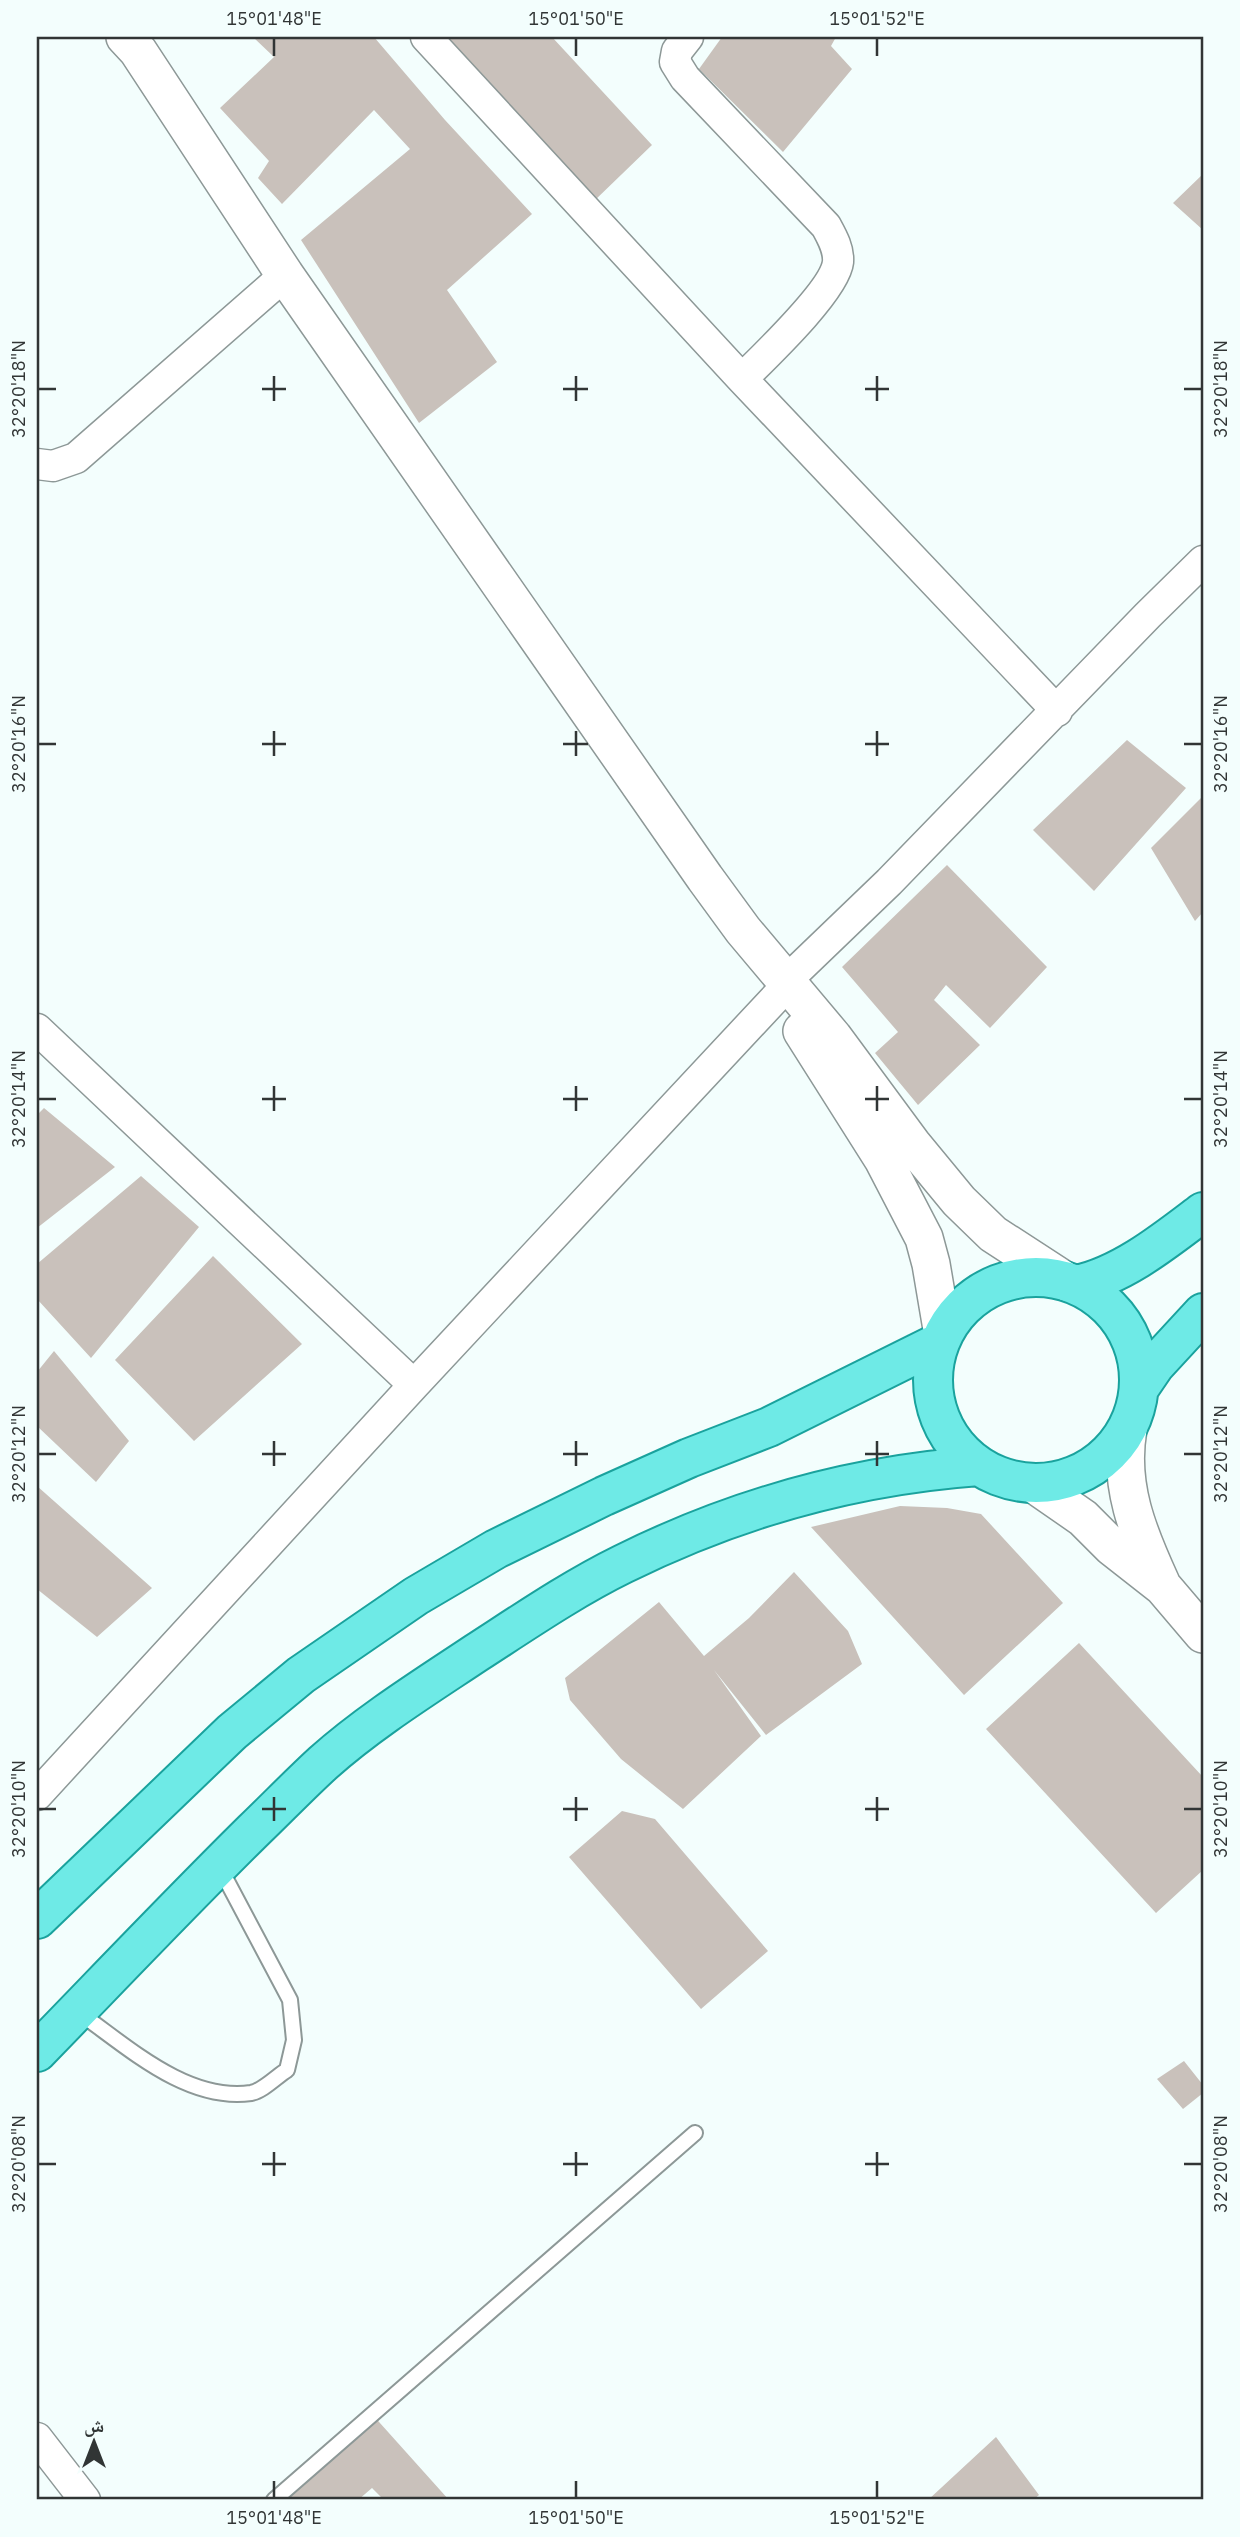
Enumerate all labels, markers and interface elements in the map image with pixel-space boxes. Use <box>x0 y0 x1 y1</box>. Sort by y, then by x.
text: 15°01'48"E <box>226 7 322 30</box>
text: 15°01'50"E <box>528 7 624 30</box>
text: 15°01'52"E <box>829 7 925 30</box>
text: 32°20'18"N <box>7 340 30 438</box>
text: 32°20'18"N <box>1209 340 1232 438</box>
text: 32°20'16"N <box>7 695 30 793</box>
text: 32°20'16"N <box>1209 695 1232 793</box>
text: 32°20'14"N <box>7 1050 30 1148</box>
text: 32°20'14"N <box>1209 1050 1232 1148</box>
text: 32°20'12"N <box>7 1405 30 1503</box>
text: 32°20'12"N <box>1209 1405 1232 1503</box>
text: 32°20'10"N <box>7 1760 30 1858</box>
text: 32°20'10"N <box>1209 1760 1232 1858</box>
text: 32°20'08"N <box>7 2115 30 2213</box>
text: 32°20'08"N <box>1209 2115 1232 2213</box>
north arrow <box>60 2408 130 2478</box>
text: ش <box>84 2413 104 2437</box>
text: 15°01'48"E <box>226 2506 322 2529</box>
text: 15°01'50"E <box>528 2506 624 2529</box>
text: 15°01'52"E <box>829 2506 925 2529</box>

